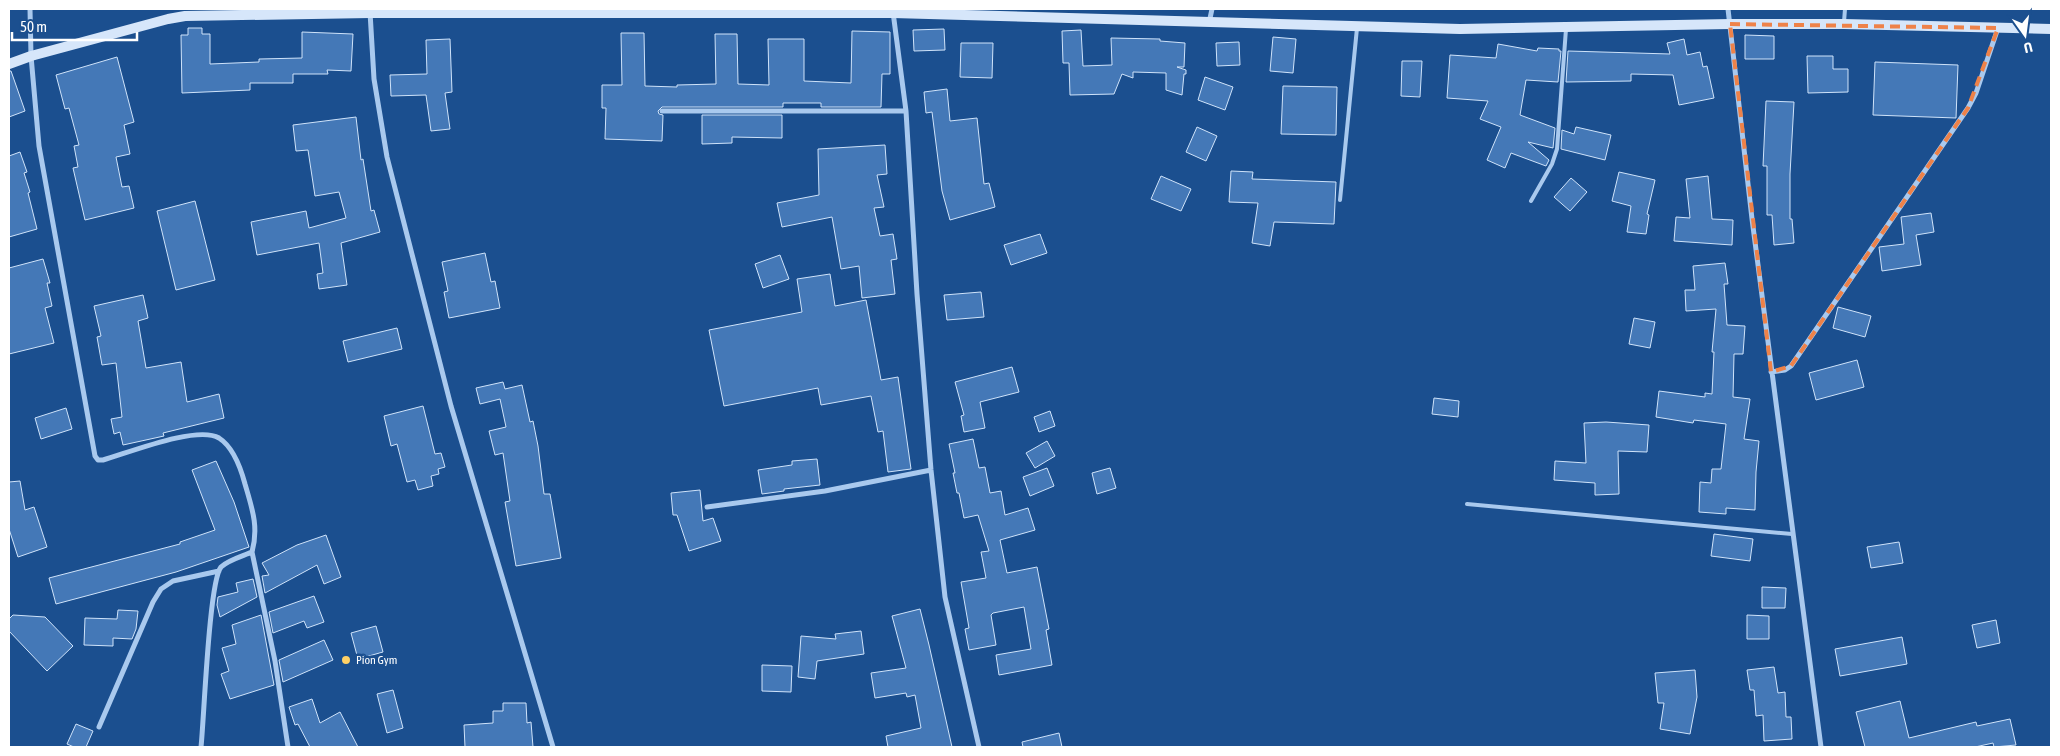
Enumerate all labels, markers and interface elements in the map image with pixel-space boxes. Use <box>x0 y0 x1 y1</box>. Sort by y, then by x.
scale bar <box>12 10 138 42</box>
north arrow <box>2000 10 2050 60</box>
text: 50 m <box>20 18 47 35</box>
text: U <box>2022 39 2034 56</box>
place label: Pion Gym <box>356 653 397 667</box>
marker: Pion Gym <box>340 654 352 666</box>

